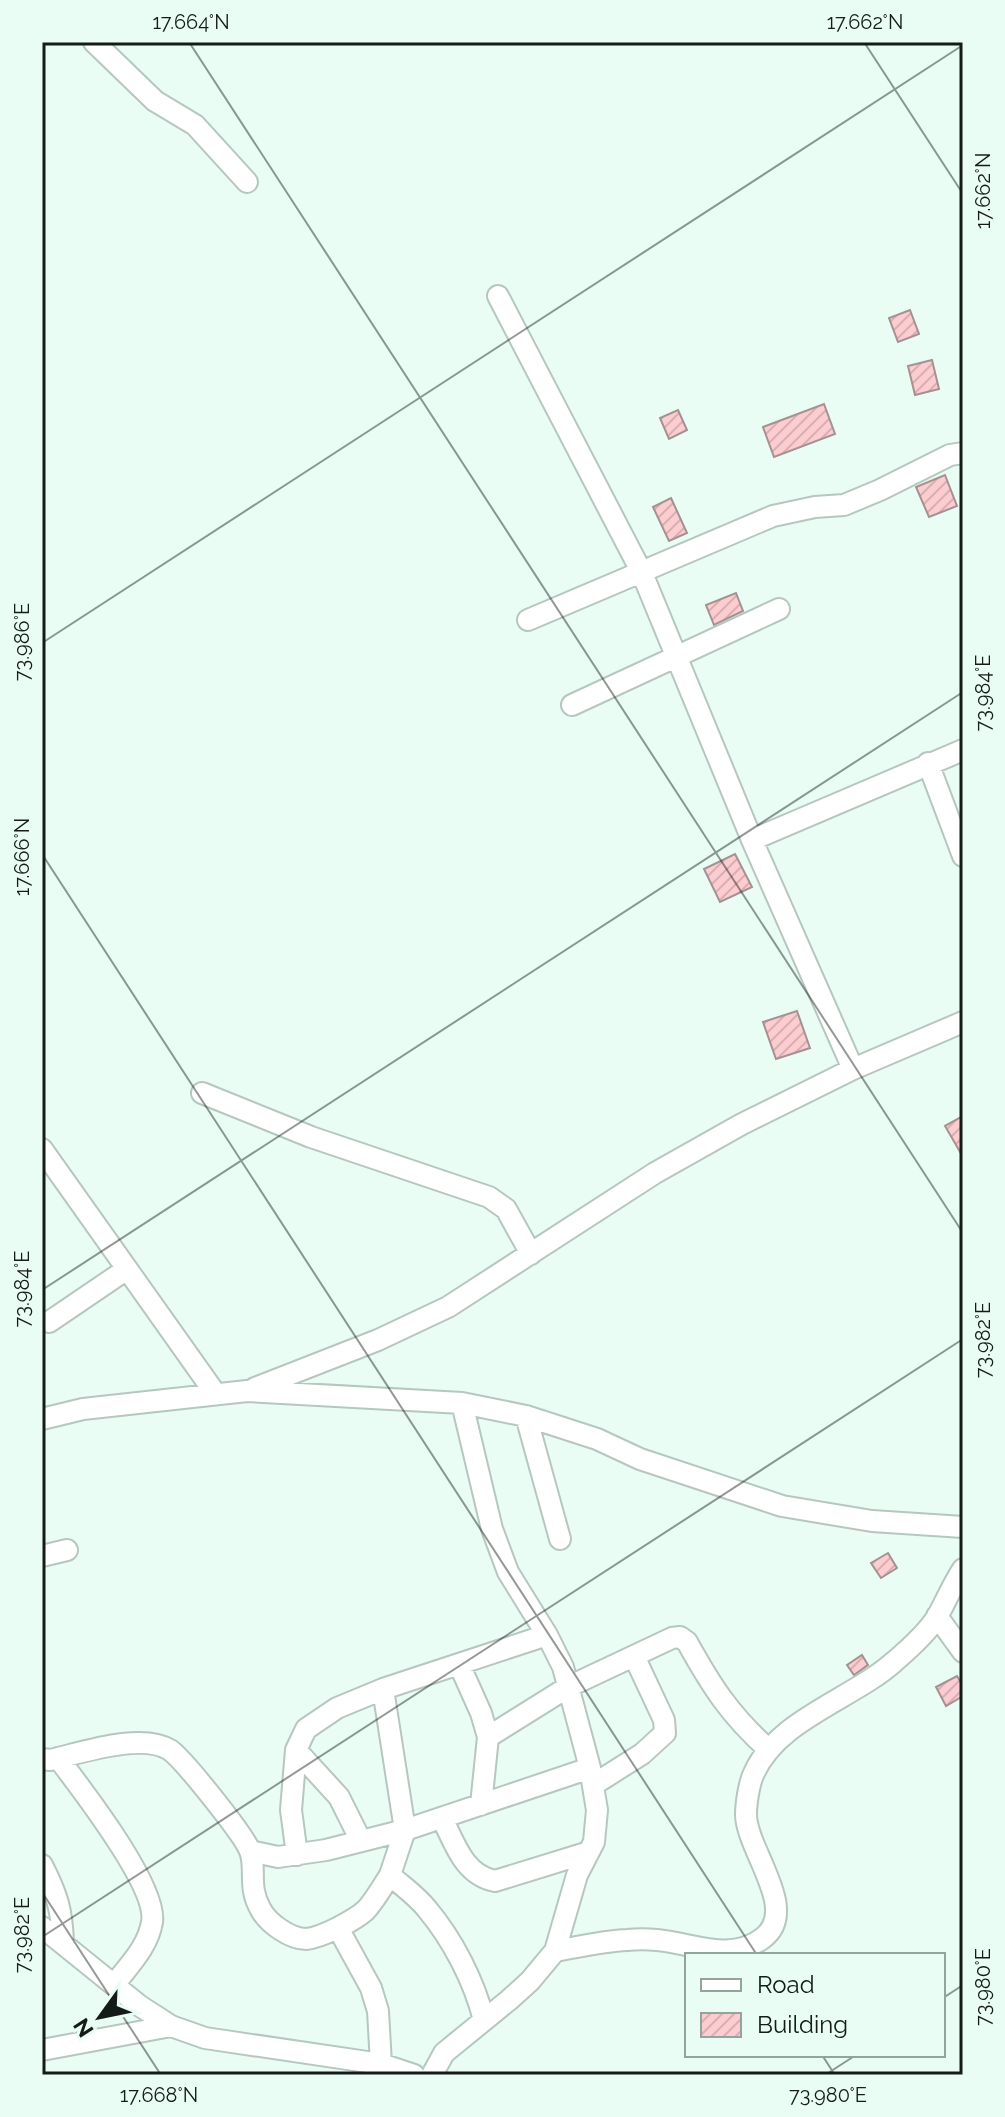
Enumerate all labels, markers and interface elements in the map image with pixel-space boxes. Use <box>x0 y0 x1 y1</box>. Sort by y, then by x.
text: 17.664°N <box>152 10 230 34</box>
text: 17.662°N <box>827 10 903 34</box>
text: 17.662°N <box>971 153 995 229</box>
text: 73.986°E <box>10 603 34 681</box>
text: 73.984°E <box>971 655 995 731</box>
text: 17.666°N <box>10 818 34 896</box>
text: 73.984°E <box>10 1251 34 1327</box>
text: 73.982°E <box>971 1302 995 1378</box>
text: 73.982°E <box>10 1897 34 1973</box>
text: 73.980°E <box>971 1948 995 2026</box>
legend <box>685 1953 945 2057</box>
text: Road <box>757 1970 815 1999</box>
north arrow <box>60 1977 140 2057</box>
text: Building <box>757 2010 848 2039</box>
text: N <box>68 2014 99 2042</box>
text: 17.668°N <box>120 2083 198 2107</box>
text: 73.980°E <box>789 2083 867 2107</box>

